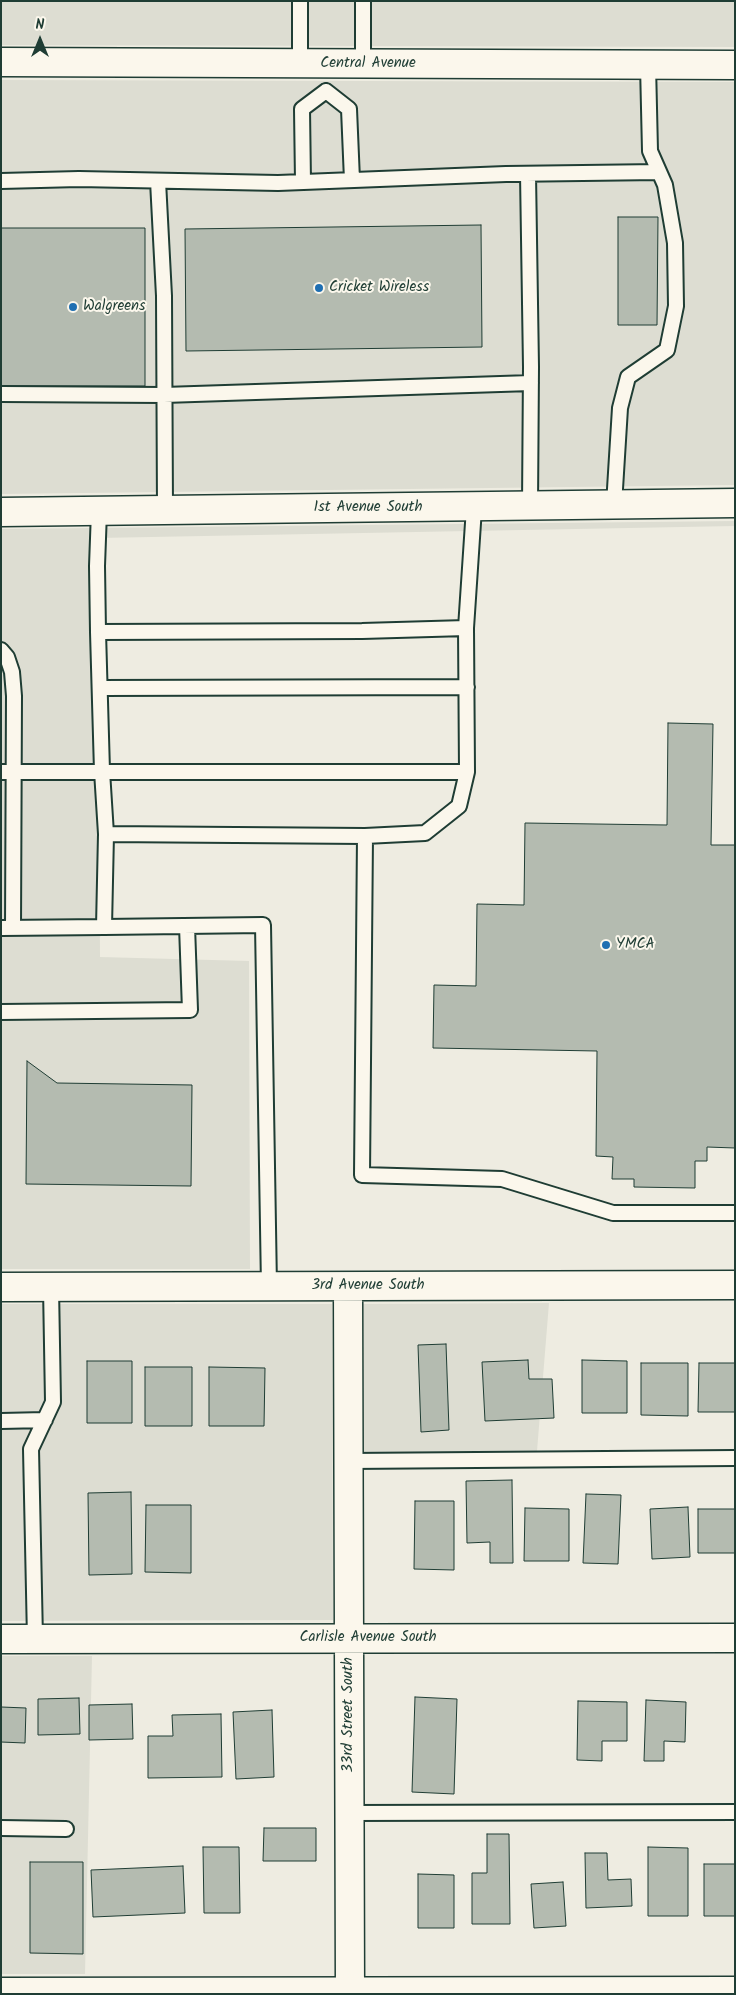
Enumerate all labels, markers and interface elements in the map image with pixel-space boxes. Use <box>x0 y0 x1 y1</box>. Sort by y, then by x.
text: N <box>36 14 44 36</box>
north arrow <box>15 15 65 65</box>
street label: Central Avenue <box>320 55 416 73</box>
place label: Cricket Wireless <box>329 279 429 297</box>
marker: Cricket Wireless <box>313 282 325 294</box>
place label: Walgreens <box>83 298 145 316</box>
marker: Walgreens <box>67 301 79 313</box>
street label: 1st Avenue South <box>314 499 422 517</box>
place label: YMCA <box>616 936 655 954</box>
marker: YMCA <box>600 939 612 951</box>
street label: 3rd Avenue South <box>311 1277 425 1295</box>
street label: Carlisle Avenue South <box>299 1629 437 1647</box>
street label: 33rd Street South <box>340 1657 358 1773</box>

